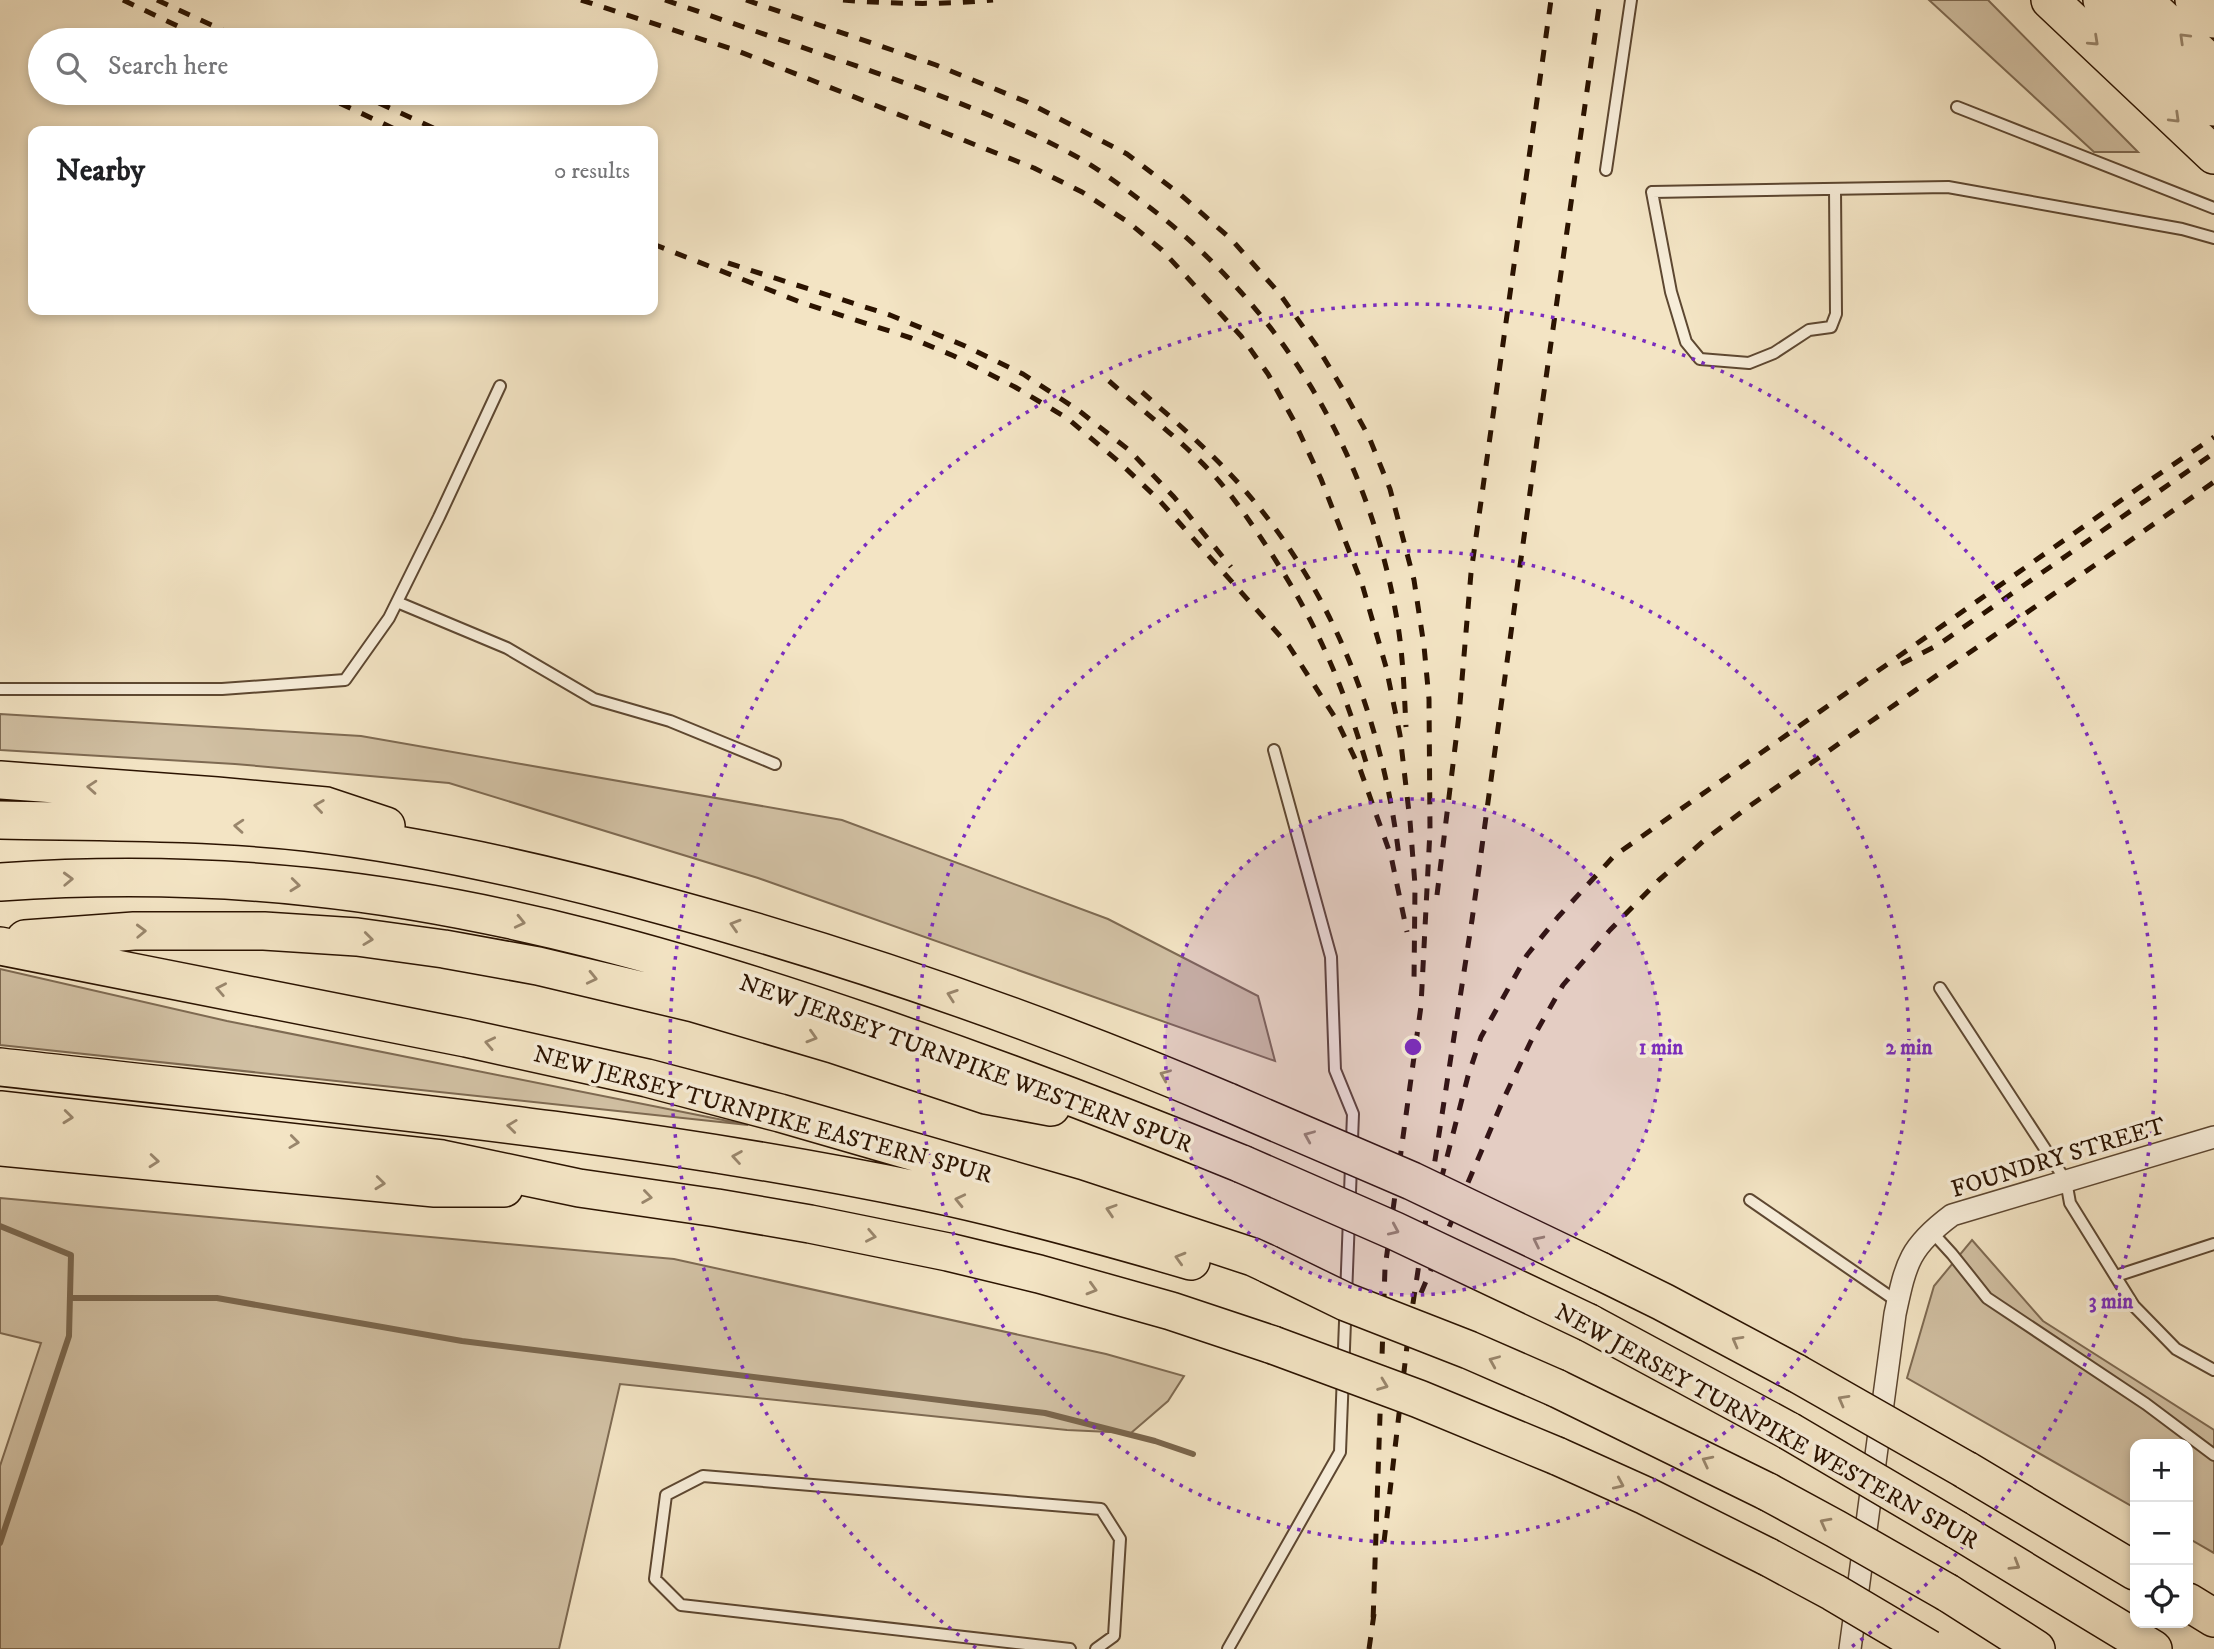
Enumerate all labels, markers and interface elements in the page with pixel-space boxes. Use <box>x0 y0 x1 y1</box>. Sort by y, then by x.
search box <box>28 28 658 105</box>
one-way arrow <box>2085 32 2098 45</box>
one-way arrow <box>2179 34 2192 47</box>
icon: search <box>52 48 90 86</box>
text: Search here <box>108 50 228 83</box>
one-way arrow <box>2167 110 2180 123</box>
text: Nearby <box>56 153 145 190</box>
text: 0 results <box>554 157 630 186</box>
one-way arrow <box>86 780 97 795</box>
one-way arrow <box>313 799 325 814</box>
one-way arrow <box>233 819 244 834</box>
one-way arrow <box>63 871 74 887</box>
one-way arrow <box>290 877 301 892</box>
one-way arrow <box>514 914 526 928</box>
one-way arrow <box>730 919 742 934</box>
one-way arrow <box>137 923 147 939</box>
one-way arrow <box>363 931 374 946</box>
street label: NEW JERSEY TURNPIKE WESTERN SPUR <box>735 968 1196 1160</box>
one-way arrow <box>586 970 598 985</box>
one-way arrow <box>215 983 227 998</box>
one-way arrow <box>946 989 958 1003</box>
one-way arrow <box>806 1029 818 1044</box>
centre of rings <box>1401 1035 1425 1059</box>
text: 1 min <box>1639 1035 1684 1061</box>
text: 2 min <box>1886 1035 1934 1061</box>
one-way arrow <box>484 1037 496 1052</box>
street label: NEW JERSEY TURNPIKE EASTERN SPUR <box>530 1039 995 1191</box>
one-way arrow <box>1159 1069 1172 1083</box>
one-way arrow <box>62 1110 74 1125</box>
street label: FOUNDRY STREET <box>1948 1111 2169 1205</box>
one-way arrow <box>506 1118 518 1133</box>
one-way arrow <box>1304 1130 1316 1144</box>
one-way arrow <box>288 1135 300 1150</box>
one-way arrow <box>731 1150 743 1165</box>
one-way arrow <box>149 1153 160 1168</box>
one-way arrow <box>375 1175 386 1190</box>
one-way arrow <box>641 1190 653 1205</box>
one-way arrow <box>955 1193 967 1208</box>
one-way arrow <box>1106 1204 1118 1218</box>
one-way arrow <box>1387 1222 1399 1236</box>
one-way arrow <box>865 1227 877 1242</box>
one-way arrow <box>1533 1235 1546 1249</box>
one-way arrow <box>1175 1252 1187 1267</box>
one-way arrow <box>1086 1281 1098 1295</box>
text: 3 min <box>2089 1289 2134 1315</box>
street label: NEW JERSEY TURNPIKE WESTERN SPUR <box>1549 1297 1984 1556</box>
one-way arrow <box>1731 1336 1744 1349</box>
one-way arrow <box>1488 1355 1501 1369</box>
one-way arrow <box>1376 1377 1388 1391</box>
one-way arrow <box>1838 1395 1850 1408</box>
map controls <box>2130 1439 2193 1628</box>
button: + <box>2130 1439 2193 1502</box>
one-way arrow <box>1702 1456 1714 1470</box>
one-way arrow <box>1612 1476 1624 1490</box>
button: − <box>2130 1502 2193 1565</box>
one-way arrow <box>1820 1517 1833 1531</box>
one-way arrow <box>2008 1557 2021 1570</box>
button: locate <box>2130 1565 2193 1628</box>

